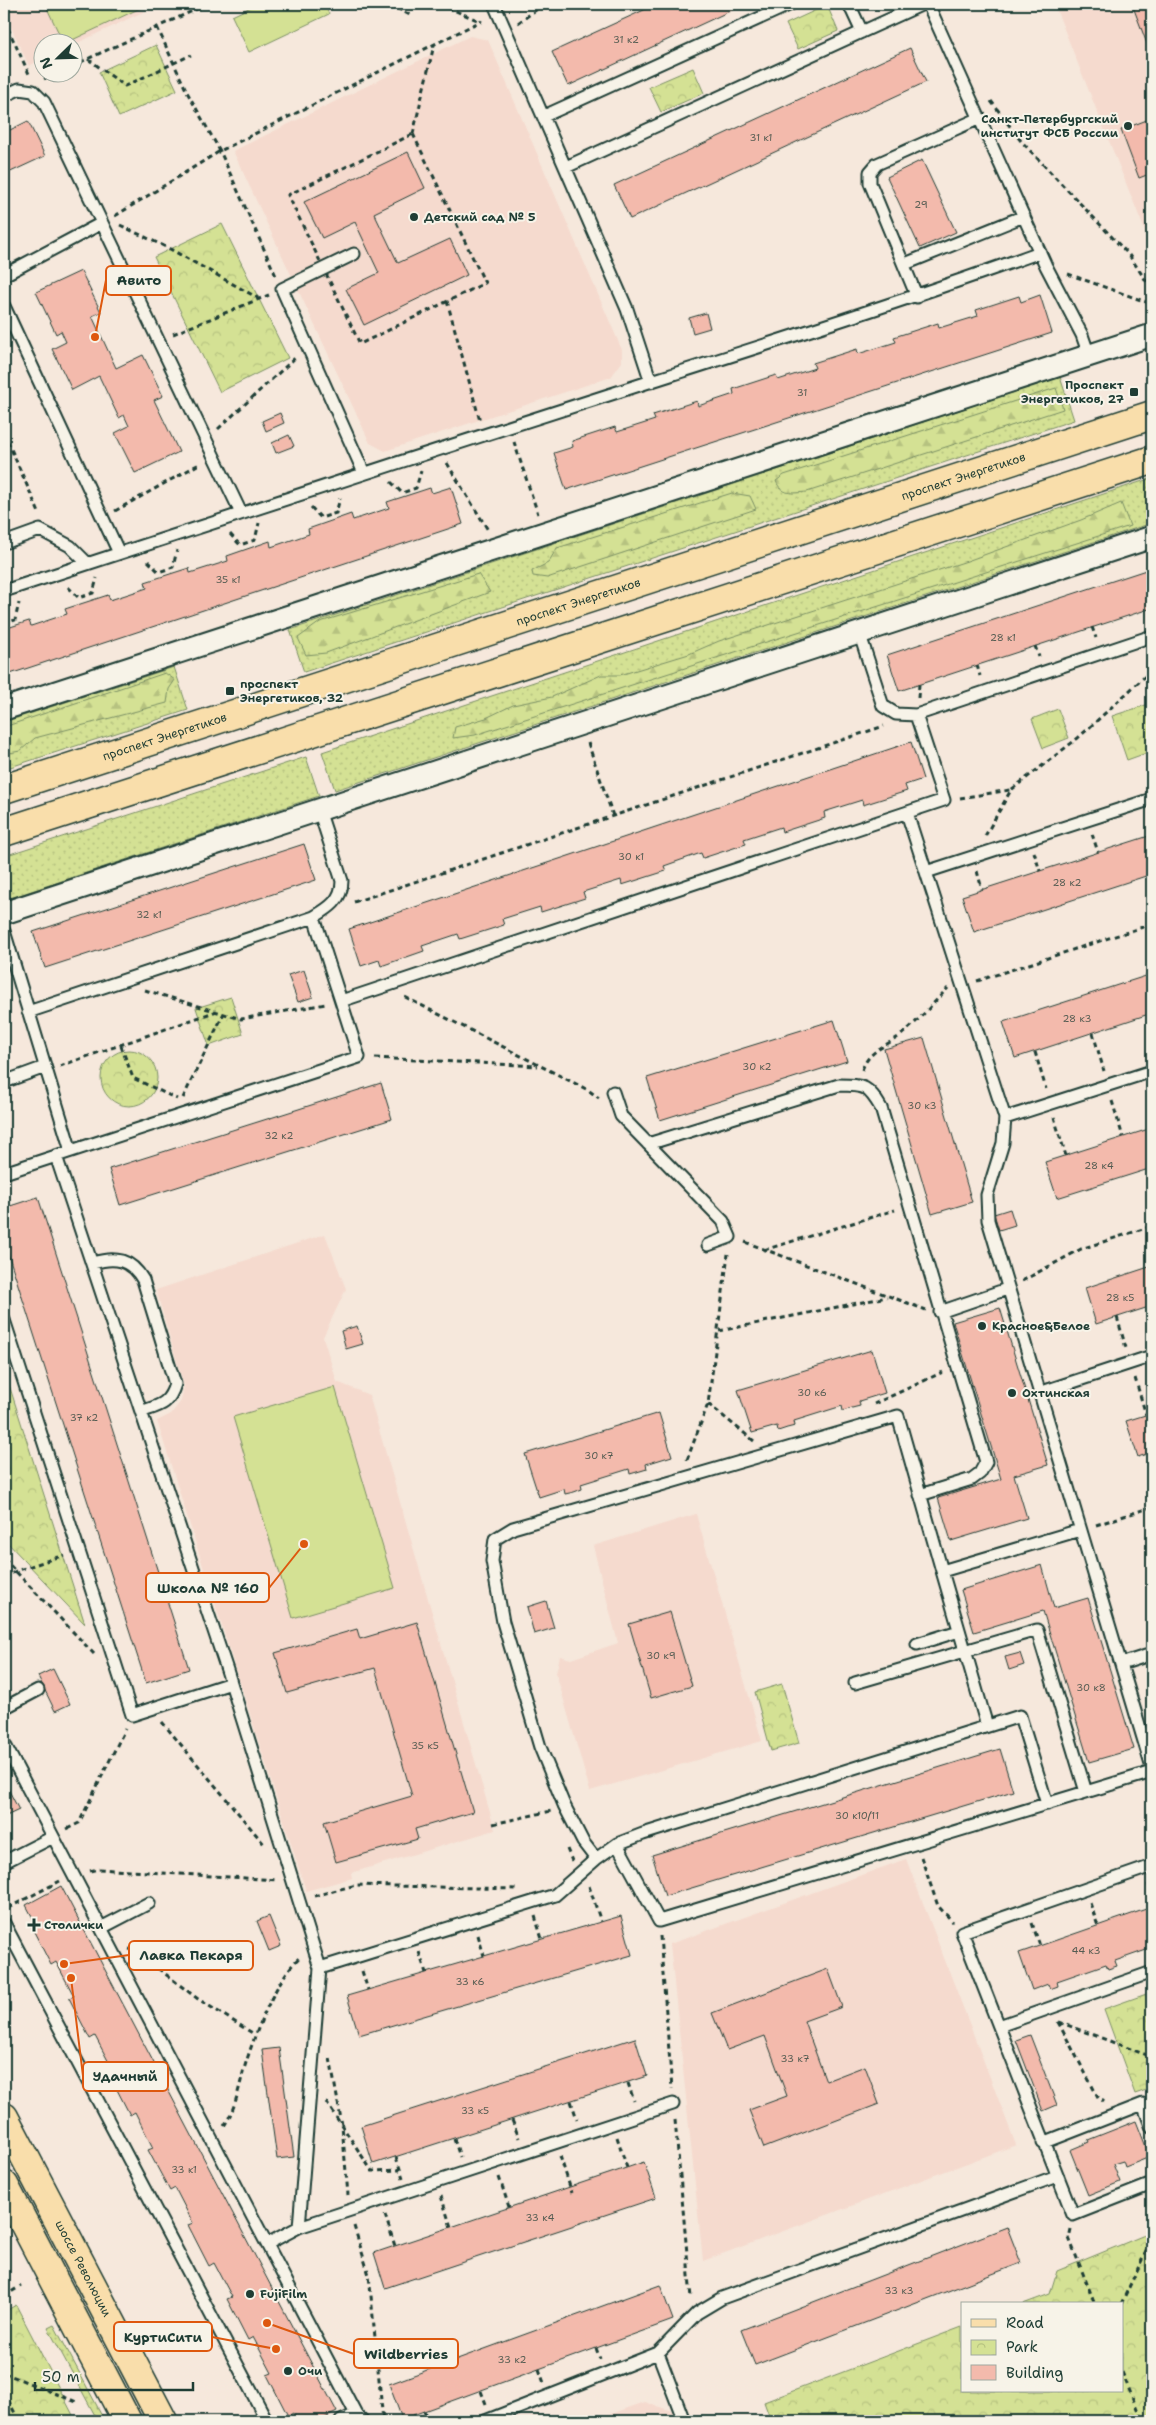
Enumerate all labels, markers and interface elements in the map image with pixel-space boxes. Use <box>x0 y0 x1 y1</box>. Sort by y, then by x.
north arrow <box>32 32 82 82</box>
house number: 31 к2 <box>613 33 639 46</box>
text: N <box>36 54 56 72</box>
place label: Санкт-Петербургский институт ФСБ России <box>981 111 1119 141</box>
marker: Санкт-Петербургский институт ФСБ России <box>1122 120 1134 132</box>
house number: 31 к1 <box>750 131 772 144</box>
house number: 29 <box>914 198 928 211</box>
place label: Детский сад № 5 <box>424 209 536 225</box>
marker: Детский сад № 5 <box>408 211 420 223</box>
callout: Авито <box>106 266 171 295</box>
text: Авито <box>117 271 161 289</box>
place label: Проспект Энергетиков, 27 <box>1021 377 1125 407</box>
house number: 31 <box>797 386 807 399</box>
marker: Проспект Энергетиков, 27 <box>1128 386 1140 398</box>
street label: проспект Энергетиков <box>899 449 1028 504</box>
house number: 35 к1 <box>215 573 241 586</box>
street label: проспект Энергетиков <box>514 574 642 630</box>
house number: 28 к1 <box>990 631 1016 644</box>
place label: проспект Энергетиков, 32 <box>240 676 344 706</box>
marker: проспект Энергетиков, 32 <box>224 685 236 697</box>
street label: проспект Энергетиков <box>100 709 229 764</box>
house number: 30 к1 <box>618 850 644 863</box>
house number: 28 к2 <box>1052 876 1082 889</box>
house number: 32 к1 <box>136 908 162 921</box>
house number: 28 к3 <box>1062 1012 1092 1025</box>
house number: 30 к2 <box>742 1060 772 1073</box>
house number: 30 к3 <box>907 1099 937 1112</box>
house number: 32 к2 <box>265 1129 293 1142</box>
house number: 28 к4 <box>1084 1159 1114 1172</box>
house number: 28 к5 <box>1106 1291 1134 1304</box>
place label: Красное&Белое <box>992 1318 1090 1334</box>
marker: Красное&Белое <box>976 1320 988 1332</box>
place label: Охтинская <box>1022 1385 1090 1401</box>
house number: 30 к6 <box>797 1386 827 1399</box>
marker: Охтинская <box>1006 1387 1018 1399</box>
house number: 37 к2 <box>70 1411 98 1424</box>
house number: 30 к7 <box>584 1449 614 1462</box>
callout: Школа № 160 <box>146 1573 269 1602</box>
text: Школа № 160 <box>157 1579 259 1597</box>
house number: 30 к9 <box>646 1649 676 1662</box>
house number: 30 к8 <box>1076 1681 1106 1694</box>
house number: 35 к5 <box>411 1739 439 1752</box>
house number: 30 к10/11 <box>835 1809 879 1822</box>
place label: Столички <box>44 1917 104 1933</box>
marker: Столички <box>28 1919 40 1931</box>
callout: Лавка Пекаря <box>129 1941 253 1970</box>
house number: 44 к3 <box>1071 1944 1101 1957</box>
text: Лавка Пекаря <box>139 1946 243 1964</box>
house number: 33 к6 <box>455 1975 485 1988</box>
house number: 33 к7 <box>781 2052 809 2065</box>
callout: Удачный <box>83 2062 168 2091</box>
text: Удачный <box>92 2067 158 2085</box>
house number: 33 к5 <box>461 2104 489 2117</box>
house number: 33 к1 <box>171 2163 197 2176</box>
house number: 33 к4 <box>525 2211 555 2224</box>
street label: шоссе Революции <box>51 2217 115 2320</box>
house number: 33 к3 <box>885 2284 913 2297</box>
place label: FujiFilm <box>260 2286 307 2302</box>
marker: FujiFilm <box>244 2288 256 2300</box>
legend <box>961 2302 1124 2392</box>
text: Road <box>1006 2313 1044 2333</box>
callout: КуртиСити <box>114 2322 212 2351</box>
text: КуртиСити <box>124 2328 203 2346</box>
text: Park <box>1006 2337 1038 2357</box>
callout: Wildberries <box>354 2339 458 2368</box>
text: Wildberries <box>364 2345 448 2363</box>
house number: 33 к2 <box>498 2353 526 2366</box>
scale bar <box>35 2360 192 2392</box>
place label: Очи <box>298 2363 323 2379</box>
text: Building <box>1006 2363 1063 2383</box>
marker: Очи <box>282 2365 294 2377</box>
text: 50 m <box>42 2367 80 2387</box>

